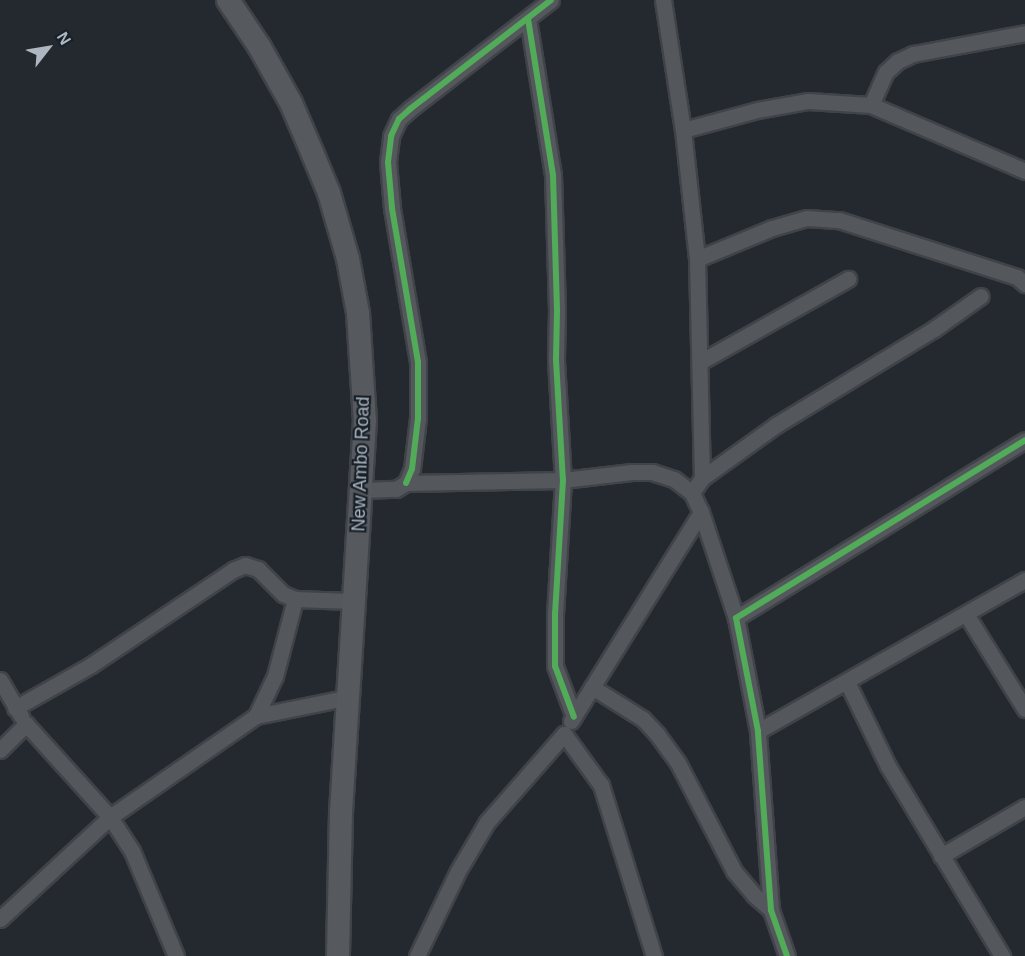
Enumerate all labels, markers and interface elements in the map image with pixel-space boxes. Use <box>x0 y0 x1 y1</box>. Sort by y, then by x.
north arrow <box>18 18 78 78</box>
text: N <box>54 29 74 48</box>
street label: New Ambo Road <box>348 396 374 532</box>

